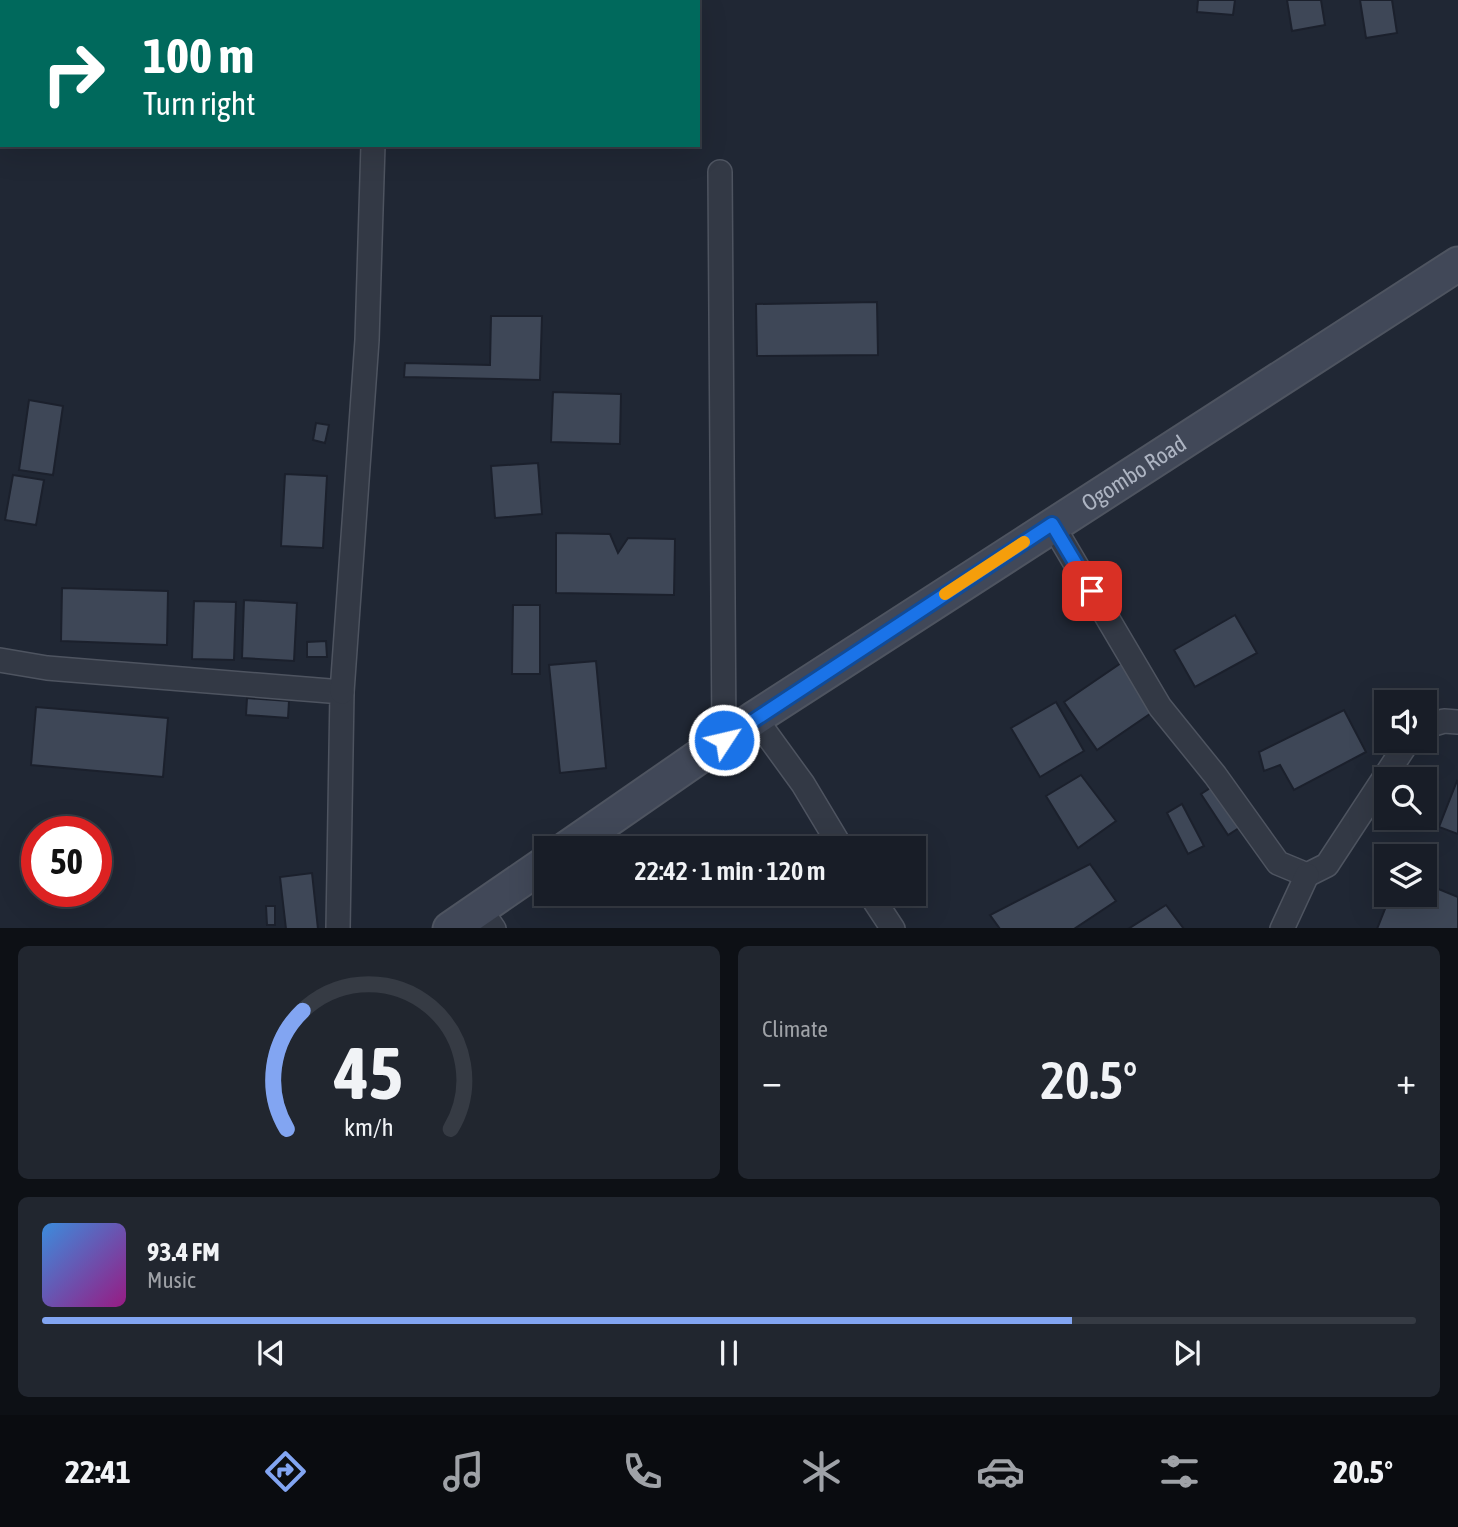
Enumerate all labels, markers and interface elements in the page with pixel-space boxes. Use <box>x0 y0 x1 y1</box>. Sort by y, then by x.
text: 100 m <box>143 27 254 83</box>
icon: right <box>28 28 119 119</box>
text: Turn right <box>143 85 256 122</box>
street label: Ogombo Road <box>1077 430 1191 517</box>
pin <box>1062 561 1122 621</box>
icon: arrive <box>1073 572 1111 610</box>
map controls <box>1374 690 1437 907</box>
button: sound <box>1374 690 1437 753</box>
position arrow <box>687 703 761 777</box>
button: search <box>1374 767 1437 830</box>
speed limit sign: 50 <box>21 816 112 907</box>
button: layers <box>1374 844 1437 907</box>
text: 22:42 · 1 min · 120 m <box>635 856 825 886</box>
text: Climate <box>762 1016 828 1042</box>
text: 45 <box>334 1031 403 1114</box>
text: 20.5° <box>1041 1050 1137 1110</box>
text: − <box>762 1059 782 1102</box>
text: + <box>1396 1059 1416 1102</box>
text: km/h <box>344 1112 394 1140</box>
text: 93.4 FM <box>147 1237 220 1267</box>
text: Music <box>147 1267 195 1293</box>
icon: previous <box>252 1334 290 1372</box>
icon: pause <box>710 1334 748 1372</box>
icon: next <box>1168 1334 1206 1372</box>
icon: directions <box>261 1447 310 1496</box>
icon: music <box>439 1447 488 1496</box>
icon: phone <box>618 1447 667 1496</box>
icon: climate <box>797 1447 846 1496</box>
icon: car <box>976 1447 1025 1496</box>
icon: filters <box>1155 1447 1204 1496</box>
text: 22:41 <box>65 1453 131 1490</box>
text: 20.5° <box>1333 1453 1393 1490</box>

